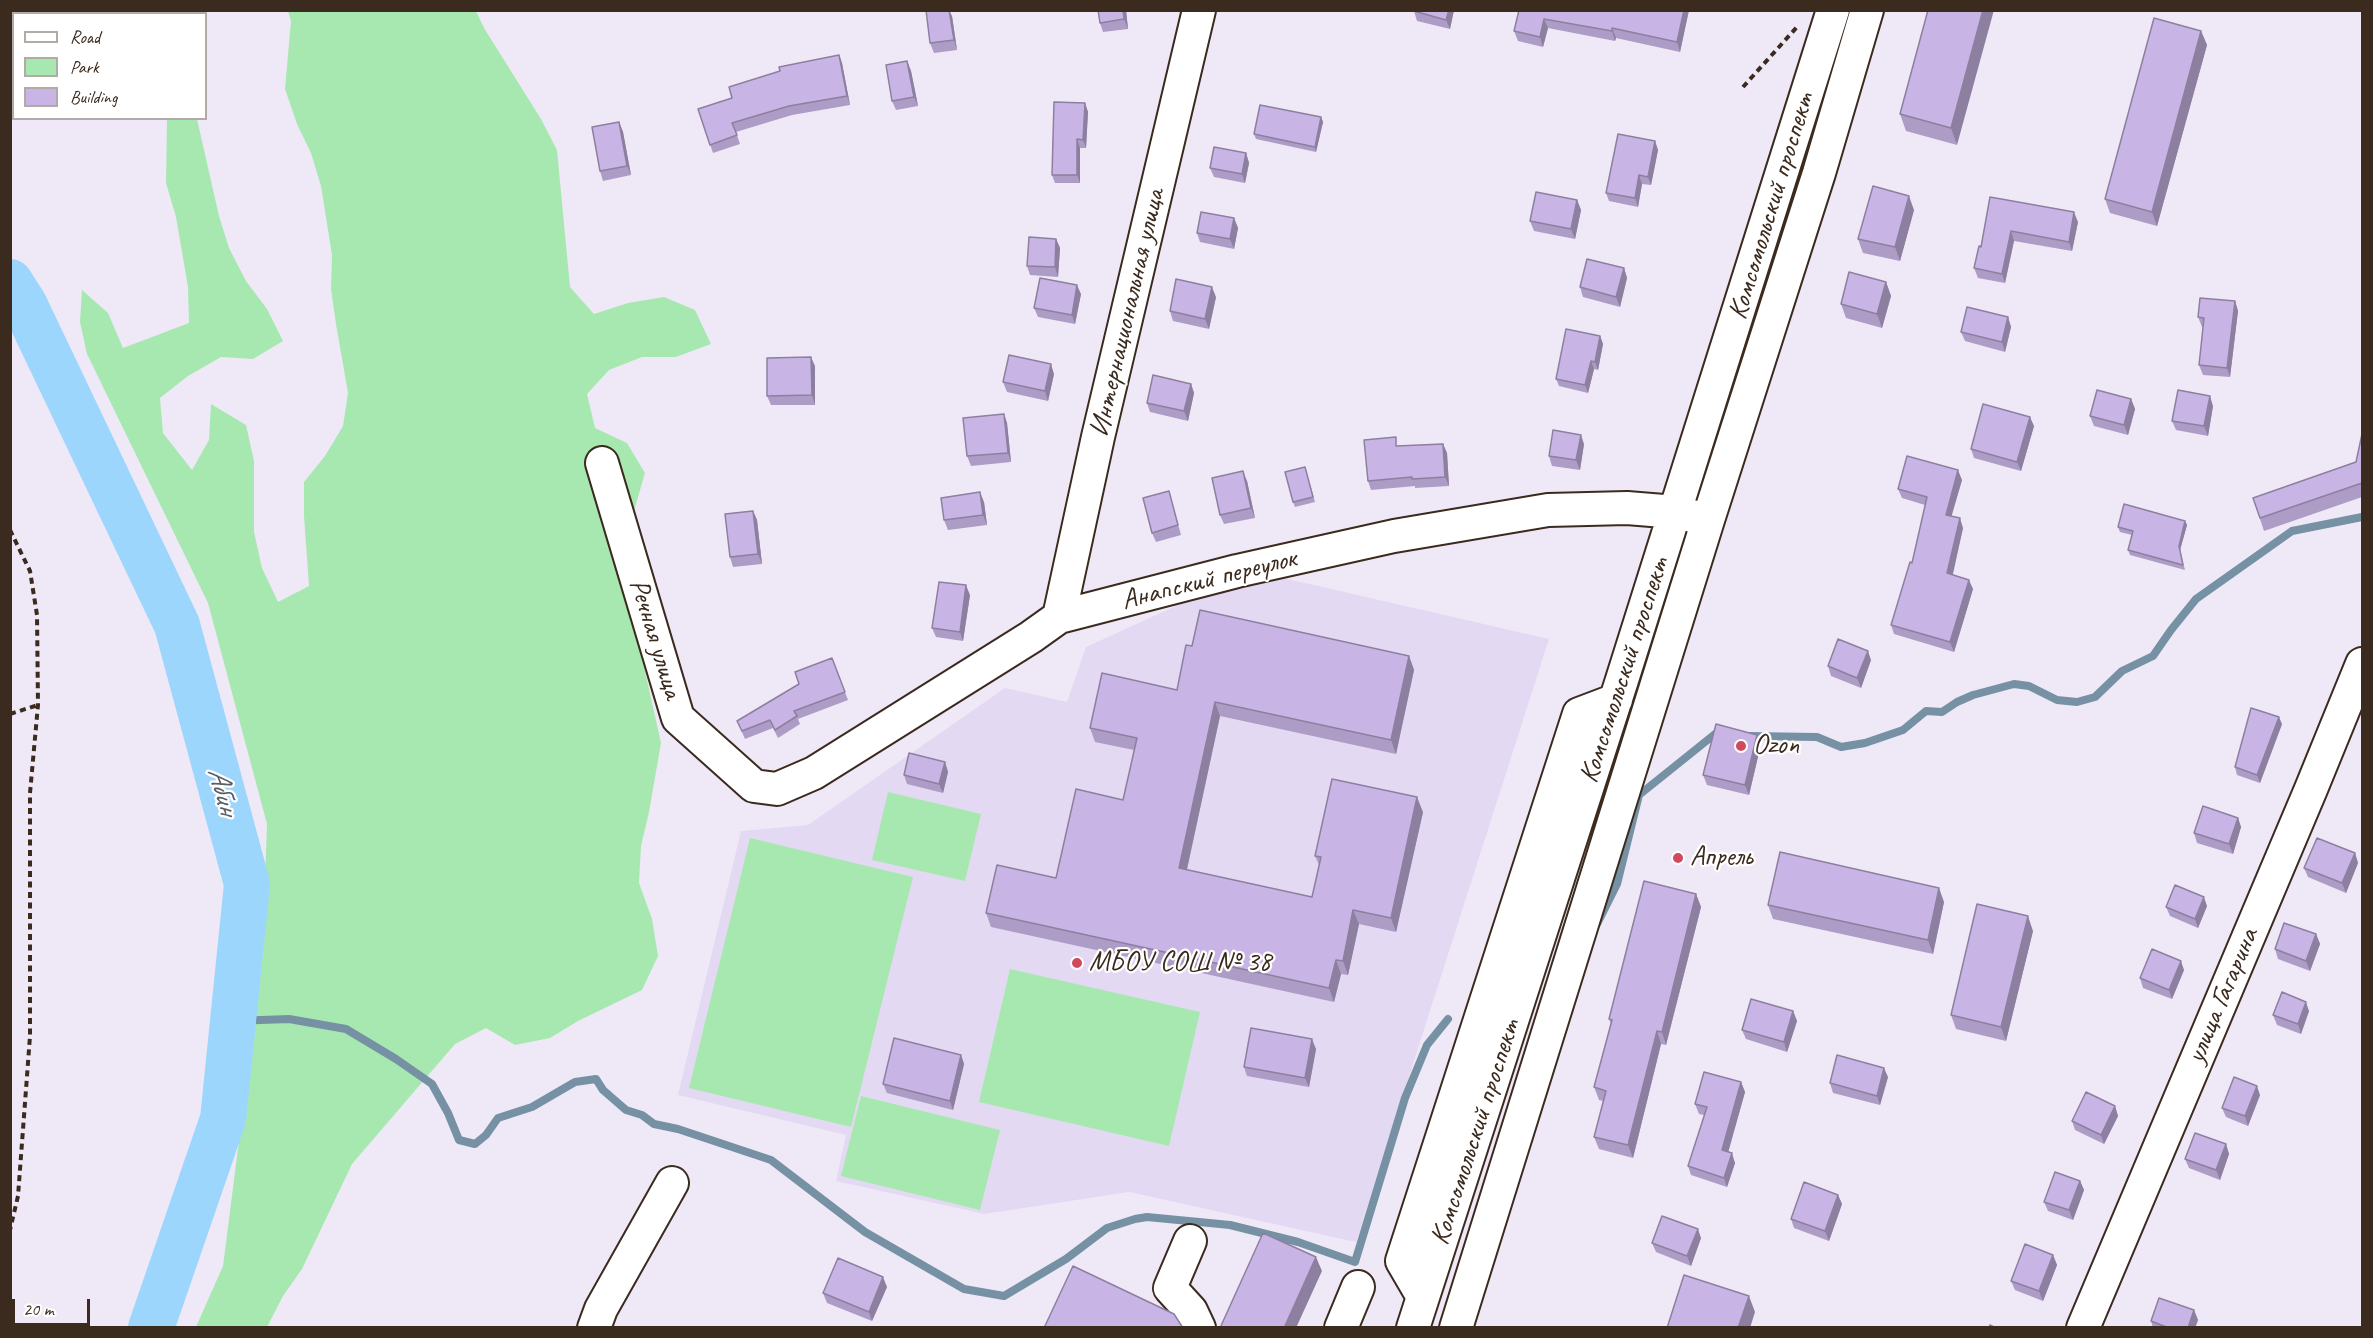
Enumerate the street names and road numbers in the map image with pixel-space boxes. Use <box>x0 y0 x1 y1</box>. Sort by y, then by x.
street label: Комсомольский проспект <box>1722 89 1822 323</box>
street label: Интернациональная улица <box>1083 186 1173 440</box>
street label: Анапский переулок <box>1118 542 1300 618</box>
street label: Комсомольский проспект <box>1573 553 1677 787</box>
street label: Речная улица <box>621 575 689 703</box>
street label: улица Гагарина <box>2180 924 2266 1068</box>
street label: Комсомольский проспект <box>1424 1015 1528 1249</box>

